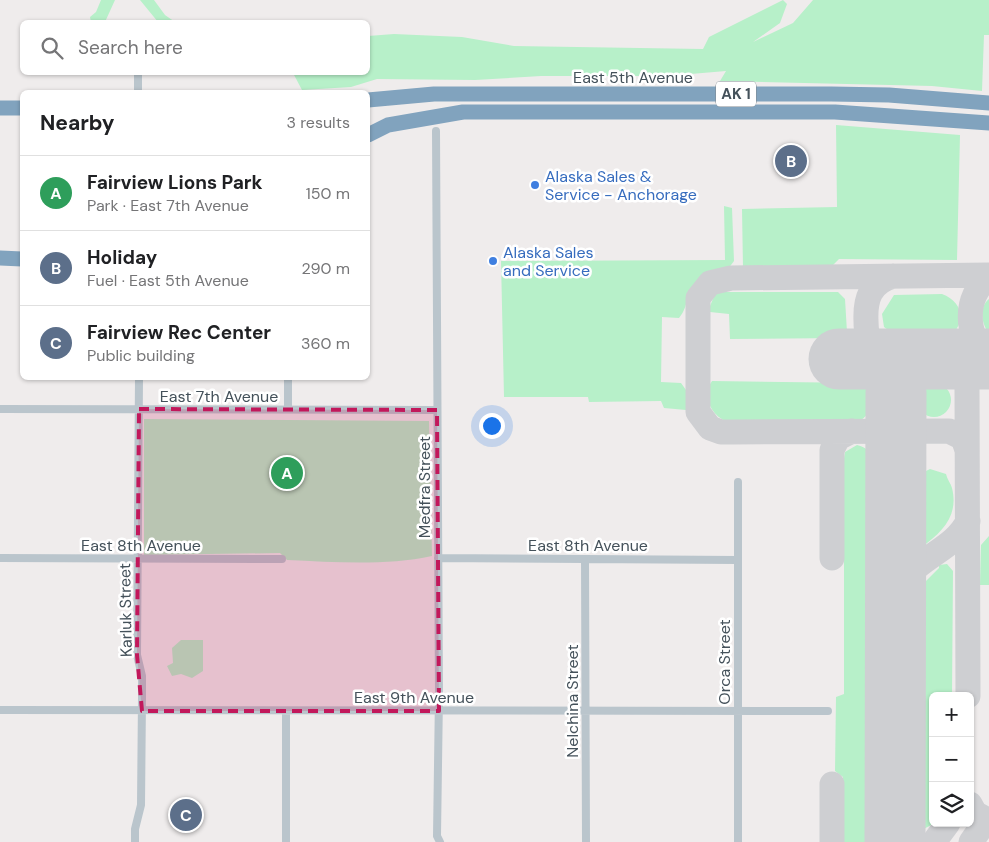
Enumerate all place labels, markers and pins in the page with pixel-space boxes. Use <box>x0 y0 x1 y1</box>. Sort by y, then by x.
pin: B <box>775 142 807 180</box>
place label: Alaska Sales & Service - Anchorage <box>545 166 697 205</box>
marker: Alaska Sales & Service - Anchorage <box>529 179 541 191</box>
place label: Alaska Sales and Service <box>503 242 594 281</box>
marker: Alaska Sales and Service <box>487 255 499 267</box>
pin: A <box>271 454 303 492</box>
pin: C <box>170 796 202 834</box>

